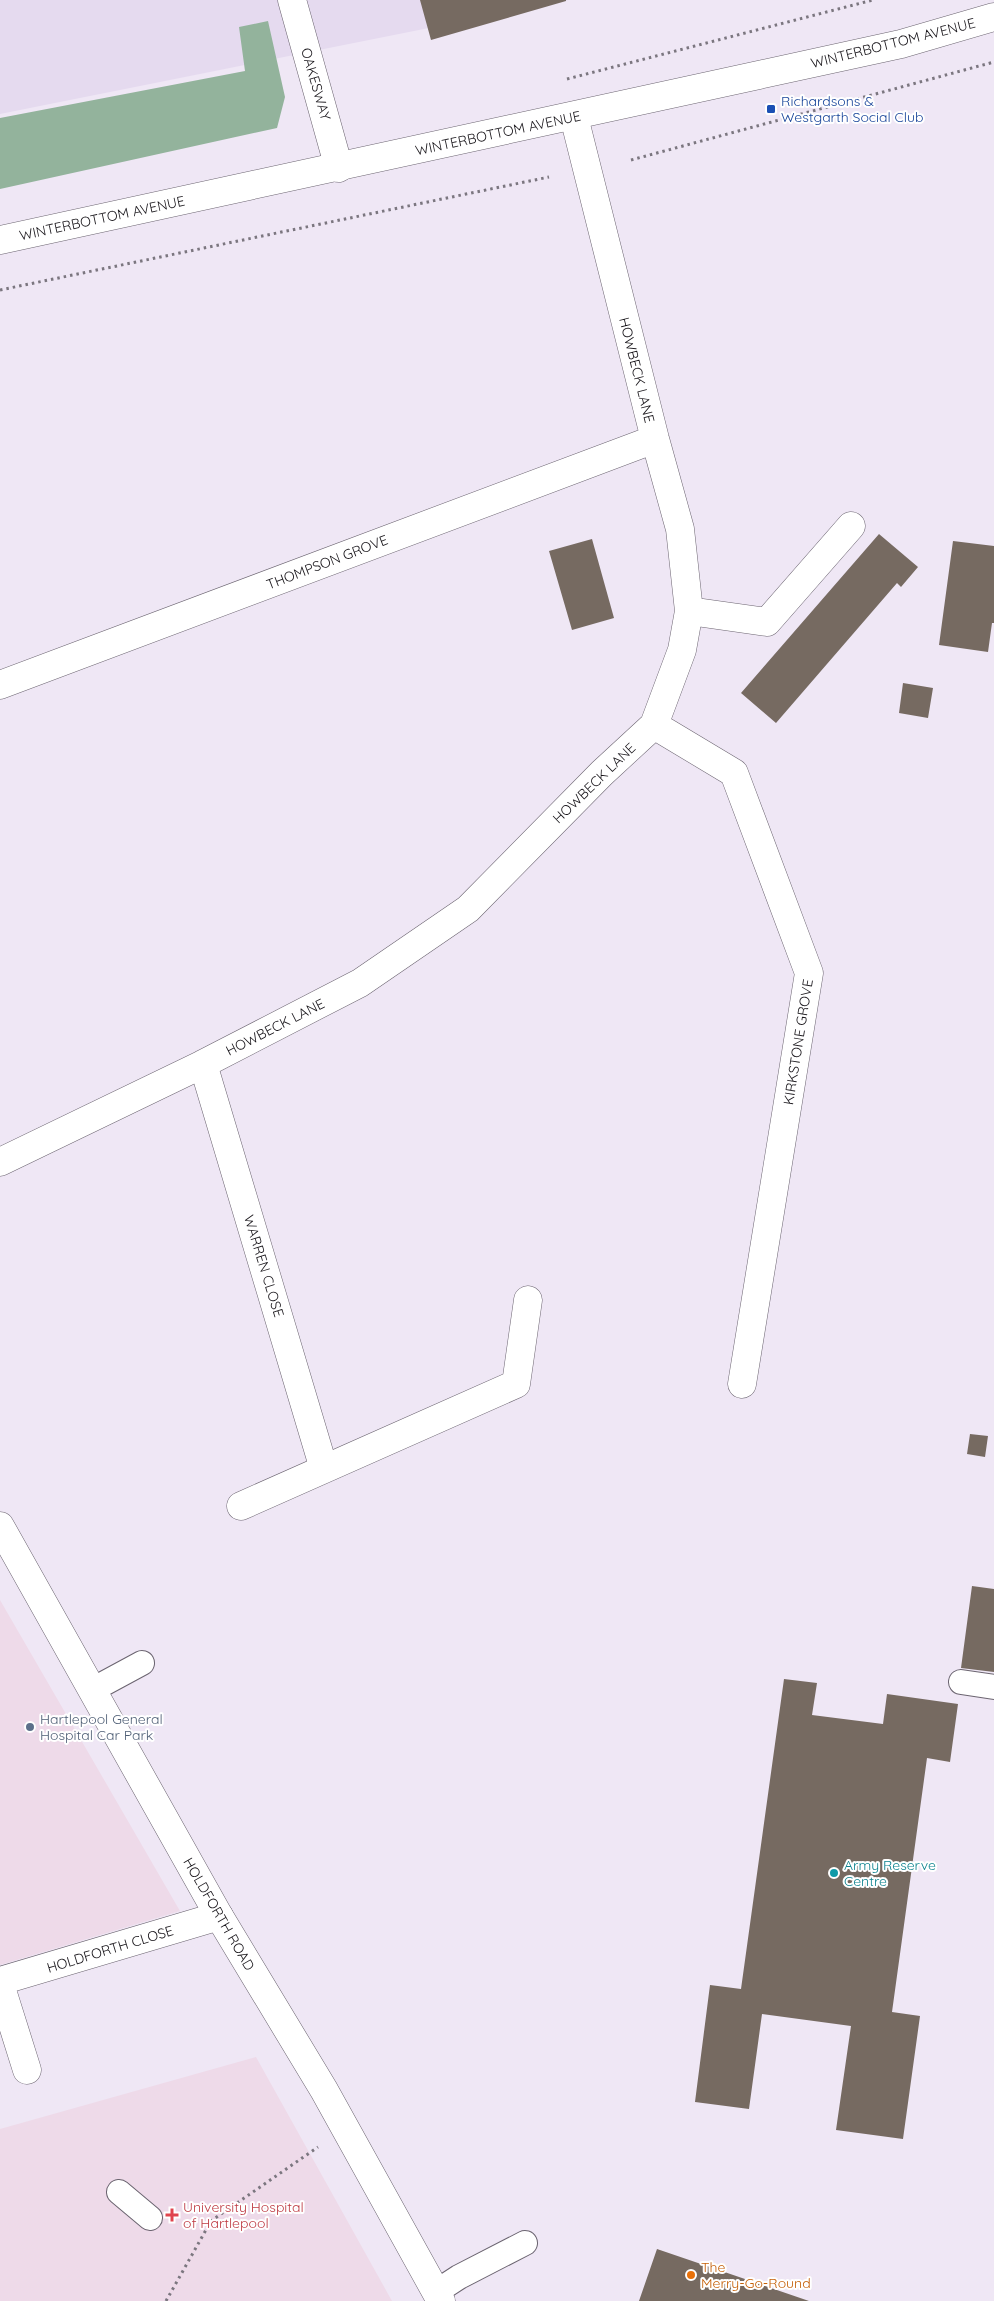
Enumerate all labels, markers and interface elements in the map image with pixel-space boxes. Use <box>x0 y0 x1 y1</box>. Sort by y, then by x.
street label: WINTERBOTTOM AVENUE <box>809 14 977 72</box>
street label: OAKESWAY <box>297 46 335 122</box>
place label: Richardsons & Westgarth Social Club <box>781 92 923 126</box>
marker: Richardsons & Westgarth Social Club <box>765 103 777 115</box>
street label: WINTERBOTTOM AVENUE <box>414 107 583 159</box>
street label: WINTERBOTTOM AVENUE <box>18 192 187 244</box>
street label: HOWBECK LANE <box>615 315 659 425</box>
street label: THOMPSON GROVE <box>264 531 390 593</box>
street label: HOWBECK LANE <box>549 739 639 827</box>
street label: KIRKSTONE GROVE <box>779 978 817 1106</box>
street label: HOWBECK LANE <box>223 994 327 1060</box>
street label: WARREN CLOSE <box>240 1213 288 1319</box>
place label: Hartlepool General Hospital Car Park <box>40 1710 163 1744</box>
marker: Hartlepool General Hospital Car Park <box>24 1721 36 1733</box>
street label: HOLDFORTH ROAD <box>179 1854 259 1974</box>
place label: Army Reserve Centre <box>844 1856 936 1890</box>
marker: Army Reserve Centre <box>828 1867 840 1879</box>
street label: HOLDFORTH CLOSE <box>45 1921 175 1977</box>
place label: University Hospital of Hartlepool <box>183 2198 304 2232</box>
marker: University Hospital of Hartlepool <box>165 2208 179 2222</box>
place label: The Merry-Go-Round <box>701 2258 811 2292</box>
marker: The Merry-Go-Round <box>685 2269 697 2281</box>

